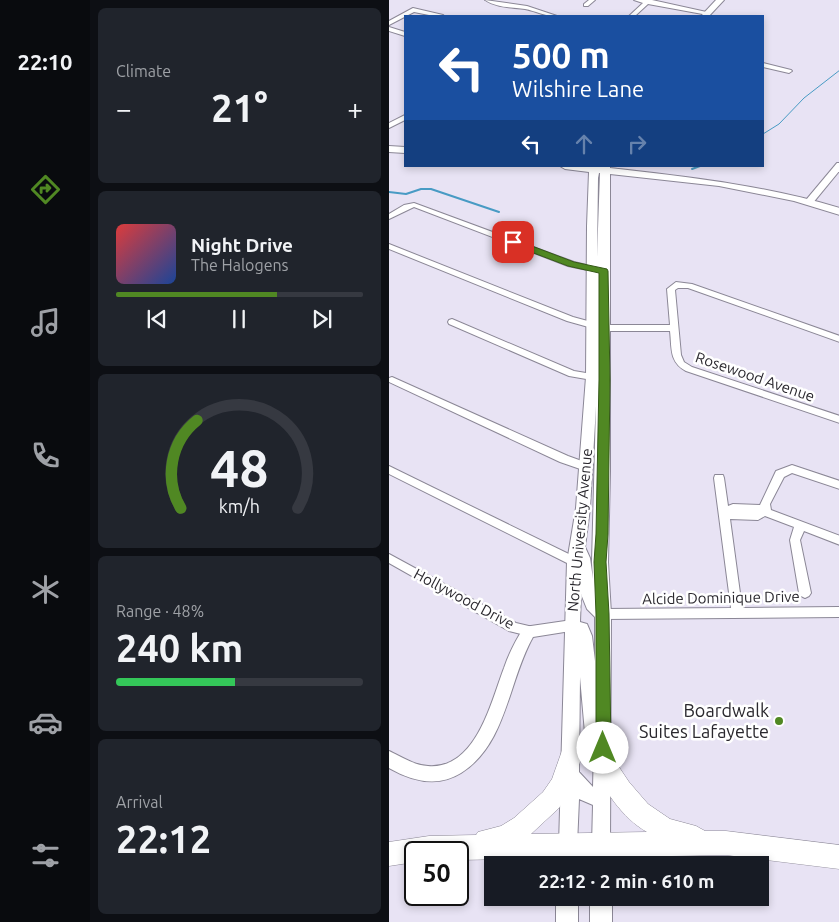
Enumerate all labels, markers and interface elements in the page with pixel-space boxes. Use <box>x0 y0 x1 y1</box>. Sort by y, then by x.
icon: left <box>429 35 494 100</box>
text: 500 m <box>512 35 610 75</box>
text: 22:10 <box>17 49 73 74</box>
text: Climate <box>116 62 171 80</box>
text: Wilshire Lane <box>512 76 644 101</box>
text: 21° <box>211 87 268 129</box>
text: − <box>116 93 132 124</box>
text: + <box>347 93 363 124</box>
icon: left <box>517 130 545 158</box>
icon: ahead <box>570 130 598 158</box>
icon: right <box>623 130 651 158</box>
icon: directions <box>28 172 63 207</box>
pin <box>492 221 534 263</box>
icon: arrive <box>499 228 527 256</box>
text: Night Drive <box>191 234 293 256</box>
text: The Halogens <box>191 256 289 274</box>
icon: music <box>28 305 63 340</box>
icon: previous <box>143 305 171 333</box>
icon: pause <box>225 305 253 333</box>
icon: next <box>308 305 336 333</box>
street label: Rosewood Avenue <box>693 348 817 405</box>
icon: phone <box>28 438 63 473</box>
text: 48 <box>210 439 269 497</box>
street label: North University Avenue <box>564 448 595 612</box>
text: km/h <box>219 496 260 516</box>
street label: Hollywood Drive <box>411 565 517 632</box>
icon: climate <box>28 572 63 607</box>
street label: Alcide Dominique Drive <box>642 588 800 607</box>
text: Range · 48% <box>116 602 204 620</box>
text: 240 km <box>116 627 243 669</box>
place label: Boardwalk Suites Lafayette <box>639 700 769 741</box>
icon: car <box>28 705 63 740</box>
marker: Boardwalk Suites Lafayette <box>773 715 785 727</box>
position arrow <box>576 721 628 773</box>
text: Arrival <box>116 793 163 811</box>
text: 22:12 <box>116 818 211 860</box>
icon: filters <box>28 838 63 873</box>
speed limit sign: 50 <box>404 841 469 906</box>
text: 22:12 · 2 min · 610 m <box>539 870 714 892</box>

